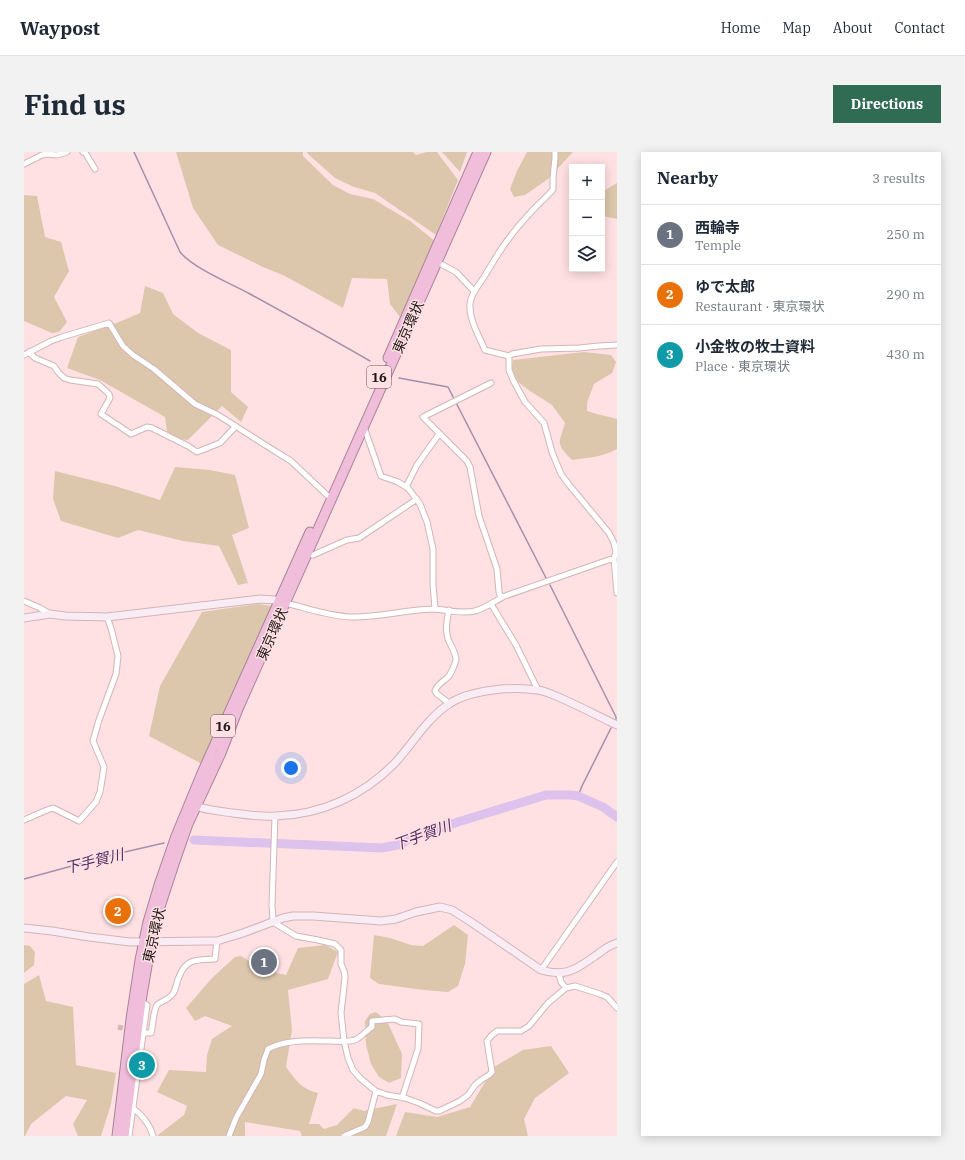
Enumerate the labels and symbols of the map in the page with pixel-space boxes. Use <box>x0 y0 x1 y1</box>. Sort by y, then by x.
street label: 東京環状 <box>388 298 428 356</box>
road number: 16 <box>367 366 391 388</box>
street label: 東京環状 <box>252 605 292 663</box>
road number: 16 <box>211 715 235 737</box>
your location <box>281 758 301 778</box>
water label: 下手賀川 <box>391 815 455 854</box>
water label: 下手賀川 <box>63 844 127 877</box>
pin: 2 <box>105 896 131 926</box>
street label: 東京環状 <box>139 906 169 964</box>
pin: 1 <box>251 947 277 977</box>
pin: 3 <box>129 1050 155 1080</box>

